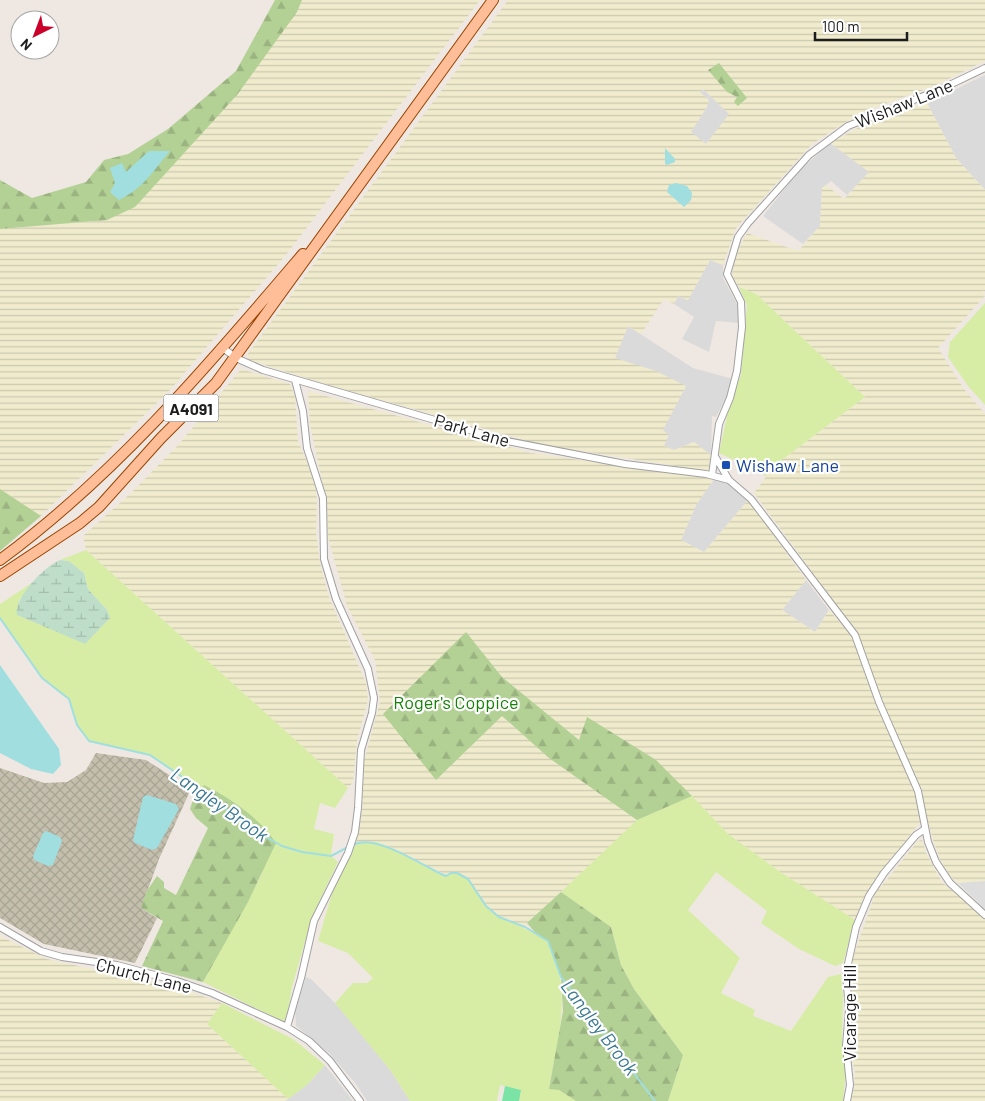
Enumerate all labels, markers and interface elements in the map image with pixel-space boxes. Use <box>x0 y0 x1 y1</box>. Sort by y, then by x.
north arrow <box>10 10 60 60</box>
scale bar <box>815 10 908 42</box>
text: 100 m <box>822 17 860 35</box>
text: N <box>17 36 35 54</box>
street label: Wishaw Lane <box>852 74 956 132</box>
road number: A4091 <box>164 394 218 422</box>
street label: Park Lane <box>432 409 512 451</box>
place label: Wishaw Lane <box>736 454 839 476</box>
marker: Wishaw Lane <box>720 459 732 471</box>
park label: Roger's Coppice <box>393 691 519 713</box>
water label: Langley Brook <box>167 762 274 846</box>
street label: Church Lane <box>94 952 194 998</box>
street label: Vicarage Hill <box>838 965 860 1061</box>
water label: Langley Brook <box>557 975 644 1080</box>

